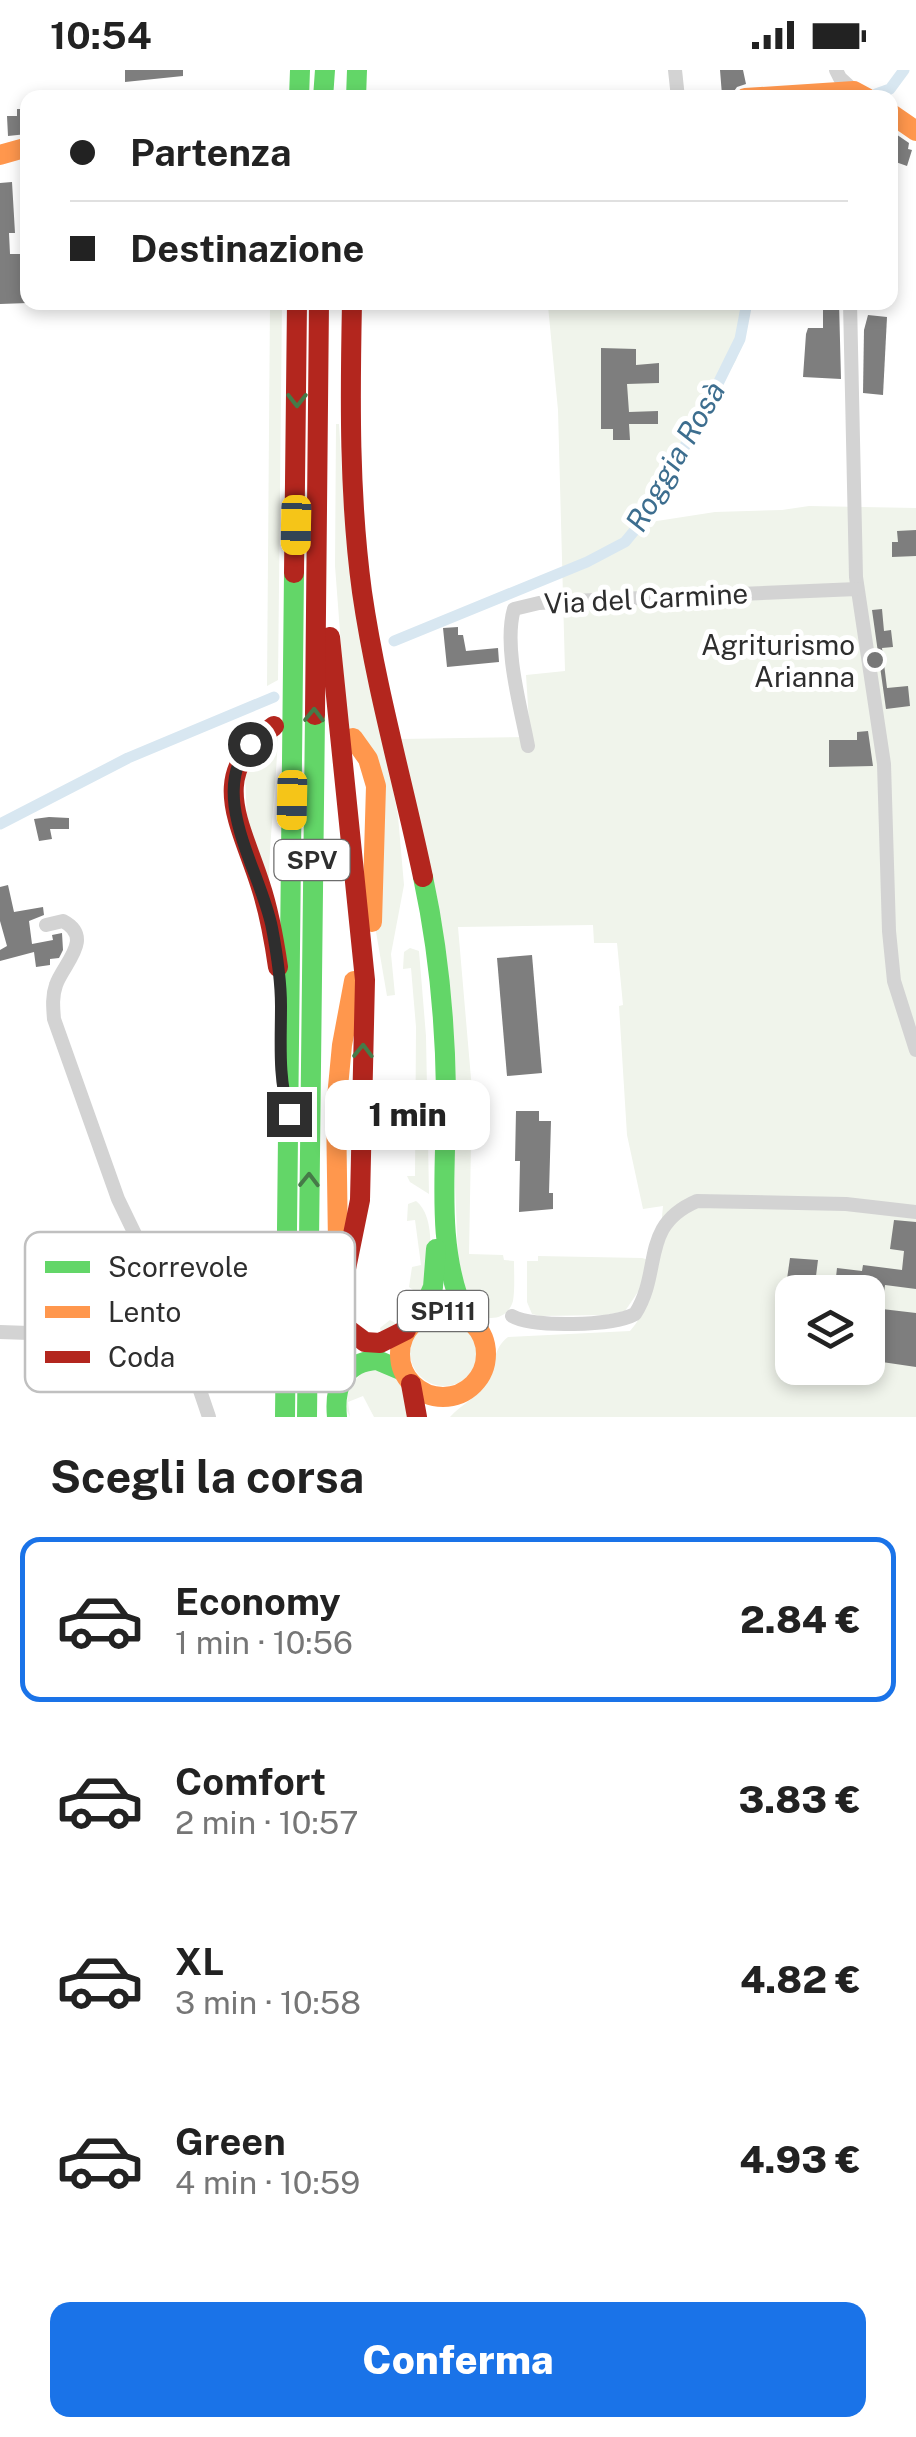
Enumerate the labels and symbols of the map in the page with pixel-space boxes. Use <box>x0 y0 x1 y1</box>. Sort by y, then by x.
water label: Roggia Rosà <box>618 374 732 538</box>
one-way arrow <box>286 392 307 408</box>
car <box>280 495 312 555</box>
street label: Via del Carmine <box>543 576 749 620</box>
place label: Agriturismo Arianna <box>701 628 855 693</box>
marker: Agriturismo Arianna <box>864 649 886 671</box>
one-way arrow <box>303 706 325 722</box>
route start <box>228 722 273 767</box>
car <box>276 770 308 830</box>
road number: SPV <box>274 840 350 880</box>
one-way arrow <box>352 1043 374 1058</box>
callout: 1 min <box>324 1079 489 1149</box>
route end <box>267 1092 312 1137</box>
one-way arrow <box>298 1171 320 1186</box>
legend <box>25 1232 355 1392</box>
text: Scorrevole <box>108 1250 248 1283</box>
road number: SP111 <box>398 1291 488 1331</box>
text: Lento <box>108 1295 181 1328</box>
text: Coda <box>108 1340 175 1373</box>

